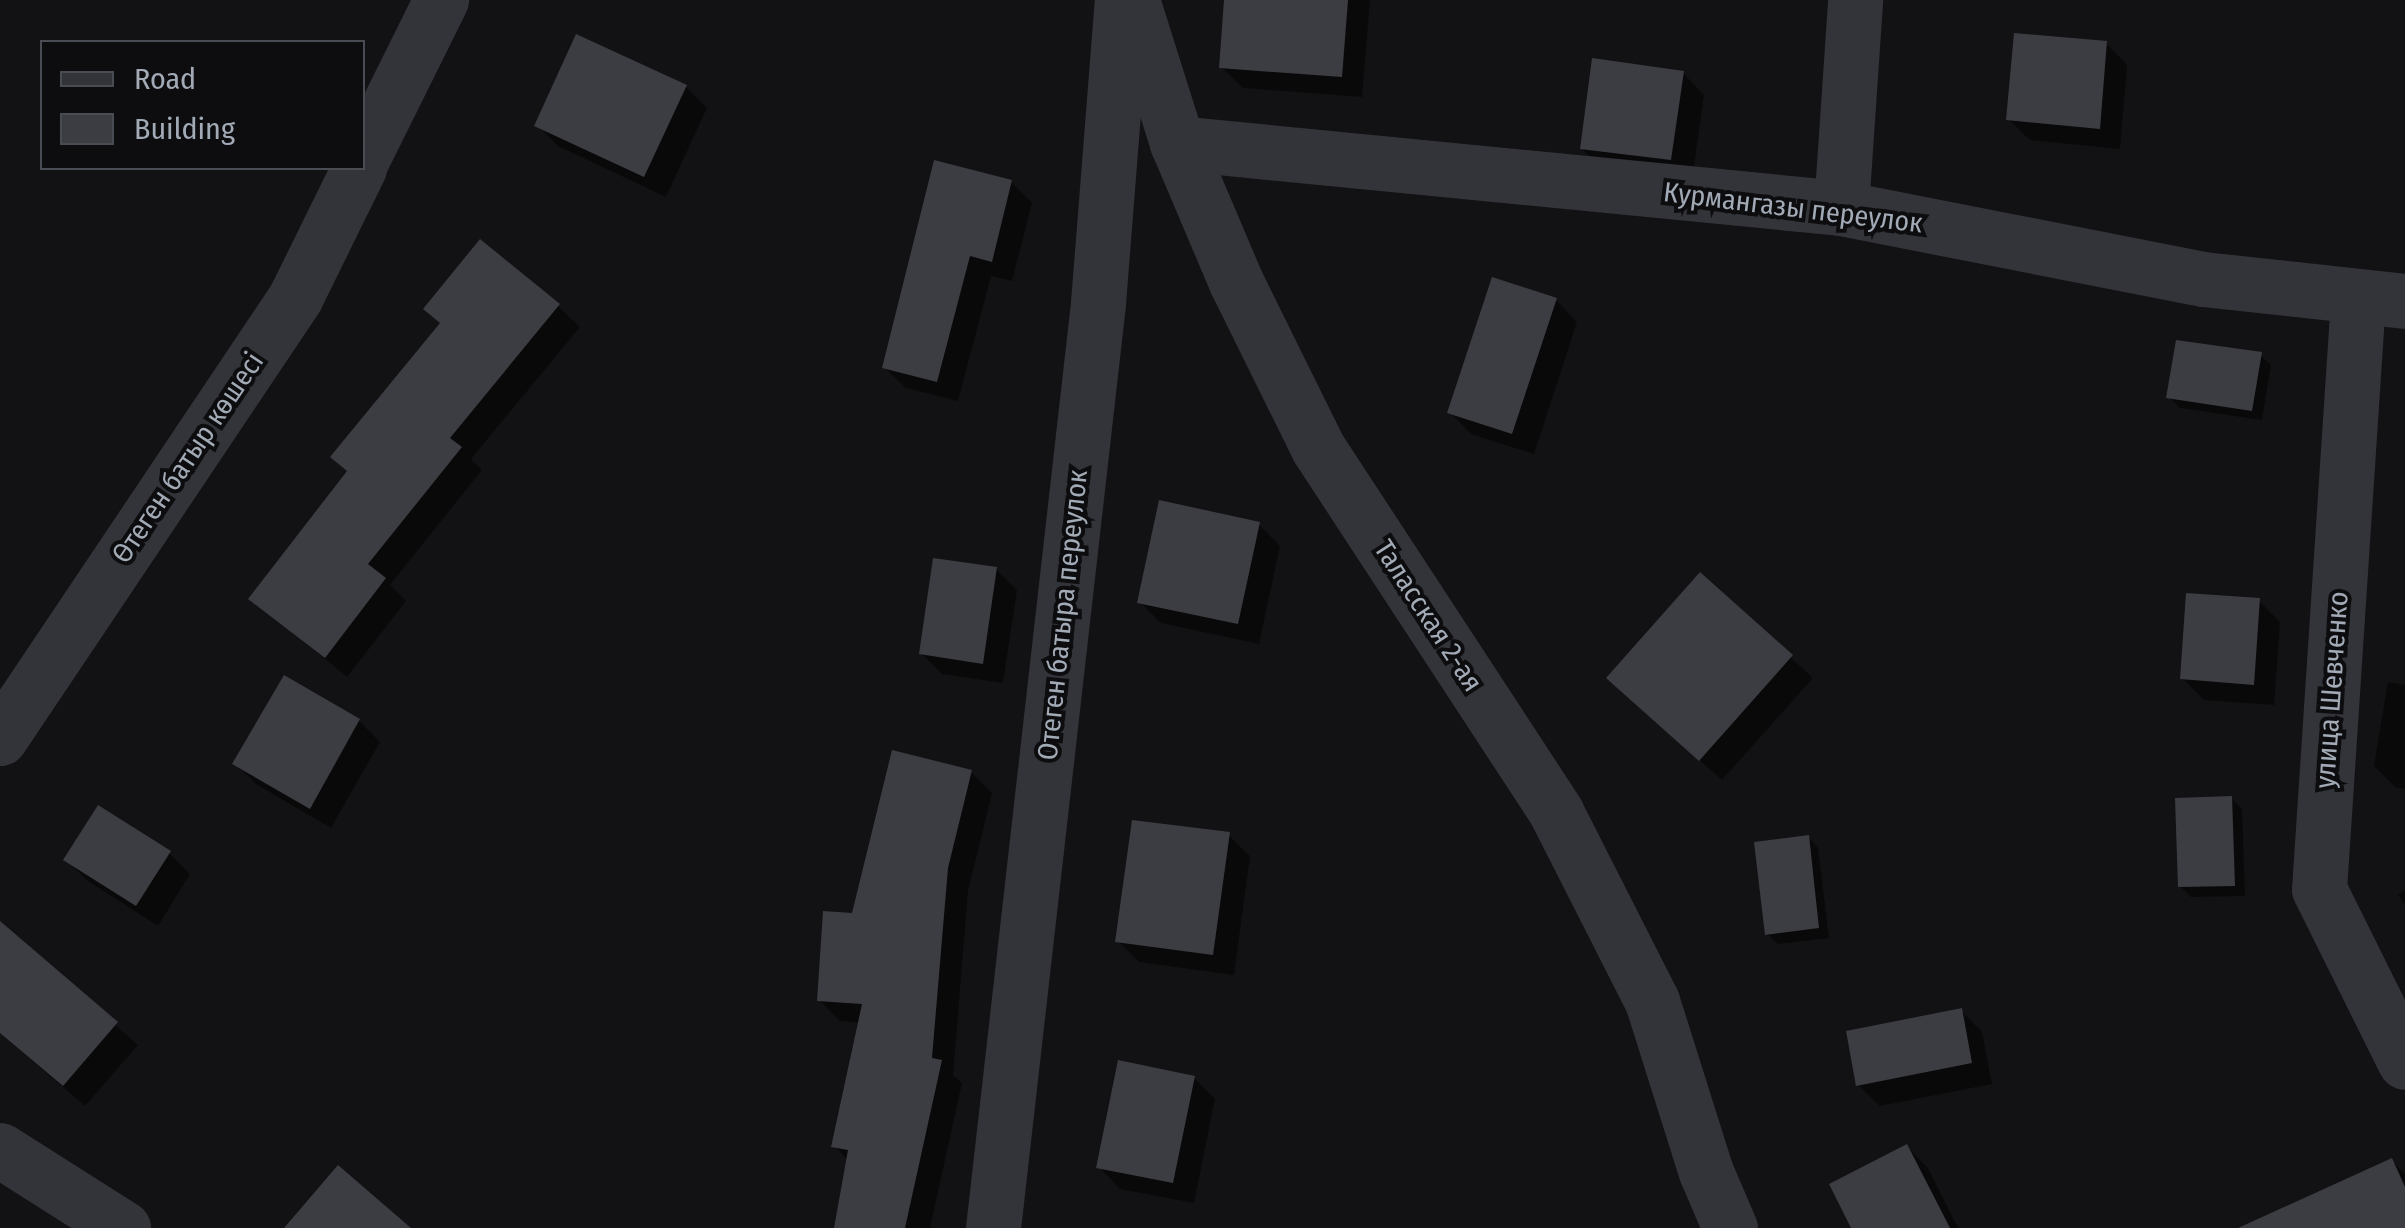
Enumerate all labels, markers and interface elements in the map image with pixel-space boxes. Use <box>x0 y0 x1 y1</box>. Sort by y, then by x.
legend <box>40 40 365 170</box>
text: Road <box>134 61 196 97</box>
text: Building <box>134 111 235 147</box>
street label: Курмангазы переулок <box>1662 175 1924 241</box>
street label: Өтеген батыр көшесі <box>105 346 271 570</box>
street label: Отеген батыра переулок <box>1031 468 1095 762</box>
street label: Таласская 2-ая <box>1367 534 1489 698</box>
street label: улица Шевченко <box>2308 590 2356 790</box>

